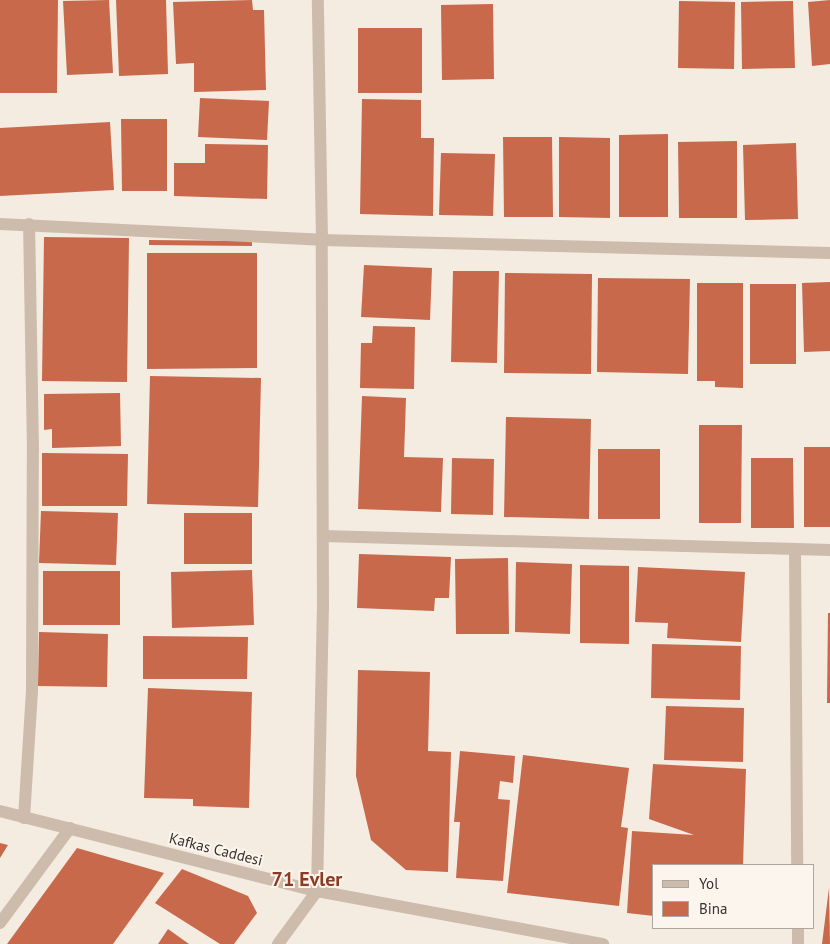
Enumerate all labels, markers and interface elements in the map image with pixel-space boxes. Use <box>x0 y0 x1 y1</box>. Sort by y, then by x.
street label: Kafkas Caddesi <box>167 829 265 869</box>
legend <box>652 864 815 929</box>
district label: 71 Evler <box>272 867 342 891</box>
text: Yol <box>699 874 719 893</box>
text: Bina <box>699 899 727 918</box>

